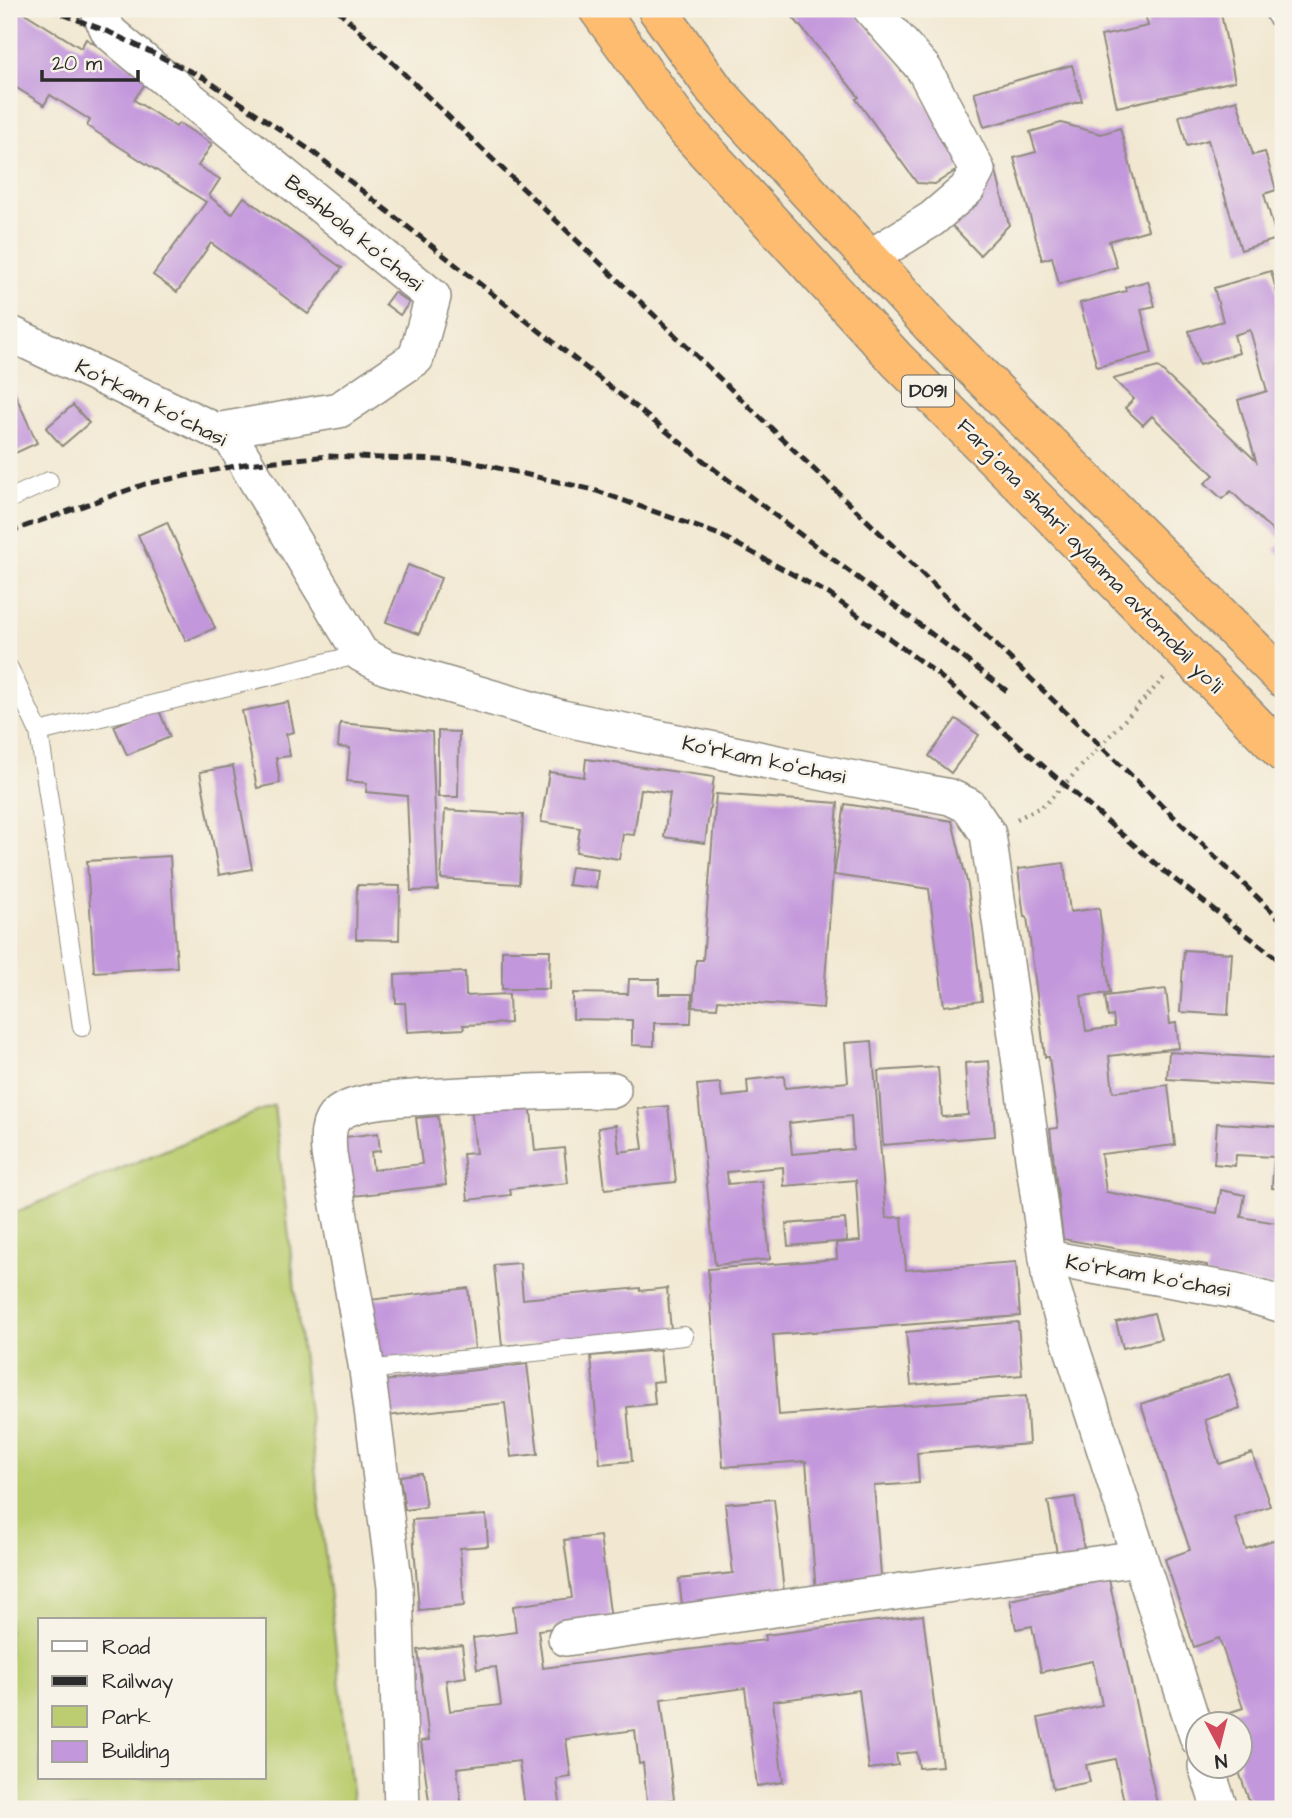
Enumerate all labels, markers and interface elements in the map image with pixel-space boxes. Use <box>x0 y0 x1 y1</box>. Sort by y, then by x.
scale bar <box>42 38 138 82</box>
text: 20 m <box>52 49 103 78</box>
street label: Beshbola koʻchasi <box>279 168 429 298</box>
street label: Koʻrkam koʻchasi <box>70 352 232 454</box>
road number: D091 <box>902 376 954 406</box>
street label: Fargʻona shahri aylanma avtomobil yoʻli <box>949 412 1230 701</box>
street label: Koʻrkam koʻchasi <box>680 728 848 792</box>
street label: Koʻrkam koʻchasi <box>1063 1247 1233 1305</box>
legend <box>38 1618 266 1780</box>
text: Road <box>102 1633 150 1662</box>
text: Railway <box>102 1667 174 1698</box>
text: Park <box>102 1703 151 1732</box>
north arrow <box>1184 1710 1254 1780</box>
text: Building <box>102 1737 170 1768</box>
text: N <box>1213 1746 1228 1775</box>

